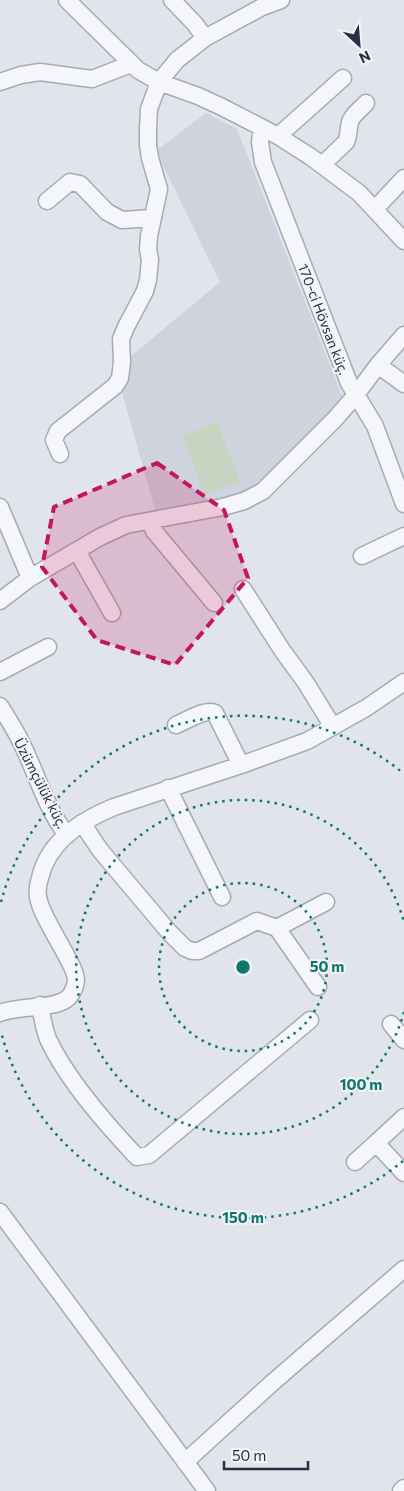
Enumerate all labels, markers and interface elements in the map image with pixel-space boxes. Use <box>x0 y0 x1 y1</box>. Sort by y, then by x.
north arrow <box>334 20 384 70</box>
text: N <box>356 47 373 67</box>
street label: 170-ci Hövsan küç. <box>295 261 353 377</box>
street label: Üzümçülük küç. <box>11 735 71 831</box>
text: 50 m <box>310 957 344 975</box>
centre of rings <box>234 958 252 976</box>
text: 100 m <box>340 1075 382 1093</box>
text: 150 m <box>222 1208 264 1226</box>
scale bar <box>224 1438 308 1470</box>
text: 50 m <box>232 1446 266 1464</box>

